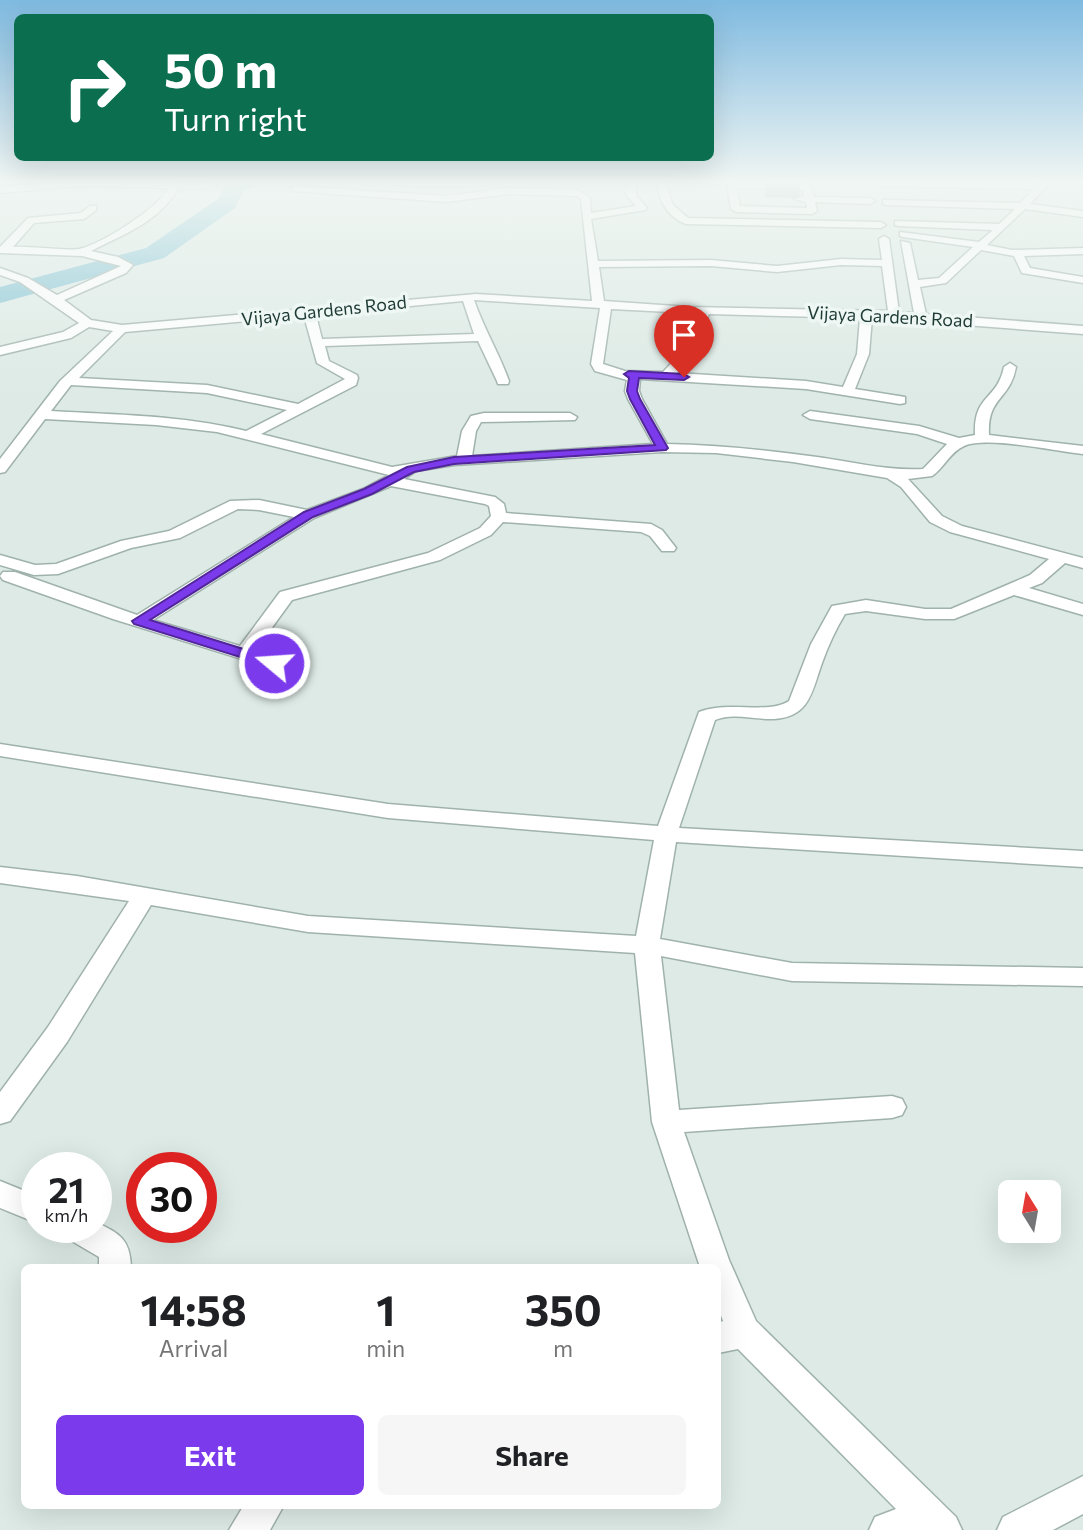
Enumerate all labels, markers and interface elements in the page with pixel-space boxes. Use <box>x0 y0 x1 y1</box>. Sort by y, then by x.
text: 50 m <box>164 38 277 98</box>
icon: right <box>49 42 140 133</box>
text: Turn right <box>164 98 307 138</box>
street label: Vijaya Gardens Road <box>240 290 408 330</box>
street label: Vijaya Gardens Road <box>807 301 974 331</box>
pin <box>654 305 714 377</box>
icon: arrive <box>665 316 703 354</box>
position arrow <box>237 626 311 700</box>
speed limit sign: 30 <box>126 1152 217 1243</box>
text: 21 <box>49 1167 84 1210</box>
north arrow <box>998 1180 1060 1242</box>
map controls <box>998 1180 1061 1243</box>
text: km/h <box>45 1204 88 1226</box>
text: 14:58 <box>140 1283 247 1335</box>
text: 1 <box>376 1283 395 1335</box>
text: 350 <box>525 1283 602 1335</box>
text: Arrival <box>159 1334 228 1362</box>
text: min <box>366 1334 405 1362</box>
text: m <box>553 1334 573 1362</box>
button: Exit <box>56 1415 364 1495</box>
button: Share <box>378 1415 686 1495</box>

